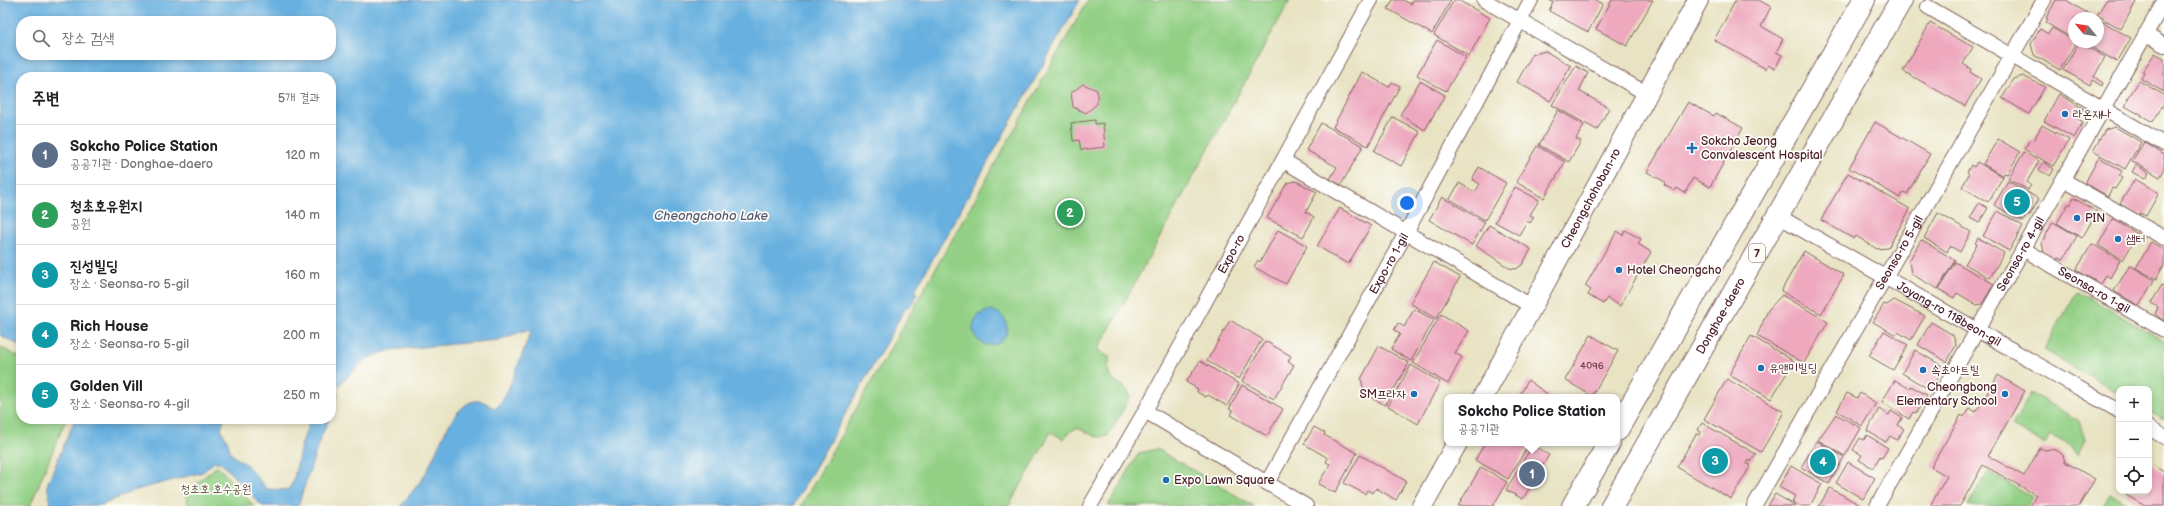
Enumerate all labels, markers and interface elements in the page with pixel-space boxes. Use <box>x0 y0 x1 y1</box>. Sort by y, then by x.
north arrow <box>2068 12 2104 48</box>
search box <box>16 16 336 60</box>
icon: search <box>30 27 52 49</box>
text: 장소 검색 <box>62 29 114 48</box>
text: 주변 <box>32 89 59 109</box>
text: 5개 결과 <box>278 90 320 106</box>
place label: 라온재나 <box>2073 107 2112 122</box>
marker: 라온재나 <box>2060 109 2070 119</box>
place label: Sokcho Jeong Convalescent Hospital <box>1701 134 1822 163</box>
text: Sokcho Police Station <box>70 137 218 156</box>
marker: Sokcho Jeong Convalescent Hospital <box>1686 142 1698 154</box>
street label: Cheongchohoban-ro <box>1557 145 1624 251</box>
text: 1 <box>42 147 48 163</box>
text: 120 m <box>285 147 320 163</box>
text: 공공기관 · Donghae-daero <box>70 156 213 172</box>
pin: 5 <box>2004 187 2030 217</box>
your location <box>1397 193 1417 213</box>
text: 청초호유원지 <box>70 197 142 216</box>
pin: 2 <box>1057 198 1083 228</box>
text: 2 <box>41 207 49 223</box>
text: 140 m <box>285 207 320 223</box>
water label: Cheongchoho Lake <box>654 208 768 224</box>
place label: PIN <box>2085 211 2105 226</box>
street label: Seonsa-ro 5-gil <box>1872 213 1926 292</box>
marker: PIN <box>2072 213 2082 223</box>
street label: Seonsa-ro 4-gil <box>1993 214 2048 294</box>
text: 공원 <box>70 216 91 232</box>
street label: Expo-ro <box>1215 231 1248 276</box>
street label: Expo-ro 1-gil <box>1366 231 1412 297</box>
place label: 샘터 <box>2126 232 2145 247</box>
marker: 샘터 <box>2113 234 2123 244</box>
road number: 7 <box>1749 244 1765 262</box>
text: 진성빌딩 <box>70 257 118 276</box>
place label: Hotel Cheongcho <box>1627 263 1722 278</box>
street label: Seonsa-ro 1-gil <box>2055 263 2133 316</box>
marker: Hotel Cheongcho <box>1614 265 1624 275</box>
text: 3 <box>41 267 49 283</box>
text: 160 m <box>285 267 320 283</box>
street label: Donghae-daero <box>1693 275 1748 357</box>
text: 장소 · Seonsa-ro 5-gil <box>70 276 189 292</box>
street label: Joyang-ro 118beon-gil <box>1894 278 2004 349</box>
text: Rich House <box>70 317 148 336</box>
text: 4 <box>41 327 49 343</box>
text: 200 m <box>283 327 320 343</box>
text: 장소 · Seonsa-ro 5-gil <box>70 336 189 352</box>
house number: 4096 <box>1580 360 1604 372</box>
place label: 유앤미빌딩 <box>1769 361 1817 376</box>
marker: 유앤미빌딩 <box>1756 363 1766 373</box>
place label: 속초아트빌 <box>1931 363 1980 378</box>
marker: 속초아트빌 <box>1918 365 1928 375</box>
text: Golden Vill <box>70 377 143 396</box>
place label: Cheongbong Elementary School <box>1896 380 1997 409</box>
map controls <box>2116 386 2152 494</box>
button: + <box>2116 386 2152 422</box>
text: 5 <box>41 387 49 403</box>
text: 250 m <box>283 387 320 403</box>
place label: SM프라자 <box>1359 387 1406 402</box>
marker: SM프라자 <box>1409 389 1419 399</box>
marker: Cheongbong Elementary School <box>2000 389 2010 399</box>
popup <box>1444 394 1620 446</box>
text: 장소 · Seonsa-ro 4-gil <box>70 396 190 412</box>
text: Sokcho Police Station <box>1458 402 1606 421</box>
text: 공공기관 <box>1458 421 1500 437</box>
button: − <box>2116 422 2152 458</box>
pin: 3 <box>1702 446 1728 476</box>
pin: 4 <box>1810 447 1836 477</box>
button: locate <box>2116 458 2152 494</box>
pin: 1 <box>1519 459 1545 489</box>
place label: Expo Lawn Square <box>1174 473 1275 488</box>
marker: Expo Lawn Square <box>1161 475 1171 485</box>
park label: 청초호 호수공원 <box>181 482 251 497</box>

